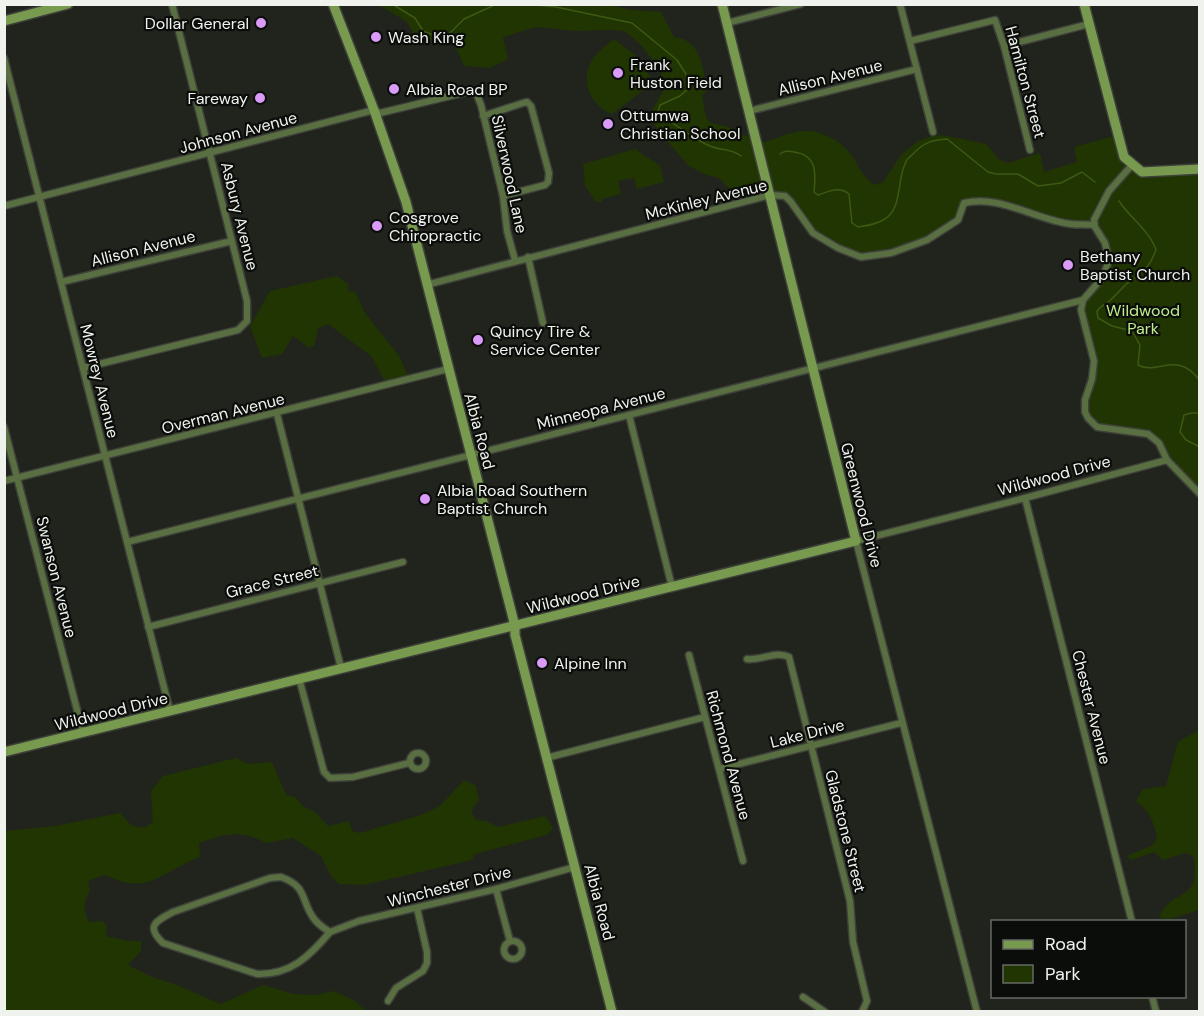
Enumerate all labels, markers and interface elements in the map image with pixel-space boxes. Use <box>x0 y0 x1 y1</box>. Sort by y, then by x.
place label: Dollar General <box>145 13 249 34</box>
marker: Dollar General <box>254 16 268 30</box>
street label: Hamilton Street <box>1000 24 1051 141</box>
place label: Wash King <box>388 27 464 48</box>
marker: Wash King <box>369 30 383 44</box>
place label: Frank Huston Field <box>630 54 722 93</box>
street label: Allison Avenue <box>776 54 885 101</box>
marker: Frank Huston Field <box>611 66 625 80</box>
place label: Albia Road BP <box>406 79 507 100</box>
marker: Albia Road BP <box>387 82 401 96</box>
place label: Fareway <box>188 88 248 109</box>
marker: Fareway <box>253 91 267 105</box>
place label: Ottumwa Christian School <box>620 105 741 144</box>
street label: Johnson Avenue <box>177 107 299 158</box>
street label: Silverwood Lane <box>487 113 532 235</box>
marker: Ottumwa Christian School <box>601 117 615 131</box>
street label: Asbury Avenue <box>216 160 263 273</box>
street label: McKinley Avenue <box>643 174 769 225</box>
place label: Cosgrove Chiropractic <box>389 207 481 246</box>
marker: Cosgrove Chiropractic <box>370 219 384 233</box>
street label: Allison Avenue <box>89 225 198 272</box>
place label: Bethany Baptist Church <box>1080 246 1190 285</box>
marker: Bethany Baptist Church <box>1061 258 1075 272</box>
park label: Wildwood Park <box>1106 300 1180 339</box>
place label: Quincy Tire & Service Center <box>490 321 600 360</box>
street label: Mowrey Avenue <box>75 322 124 440</box>
marker: Quincy Tire & Service Center <box>471 333 485 347</box>
street label: Minneopa Avenue <box>535 382 668 435</box>
street label: Overman Avenue <box>159 388 287 439</box>
street label: Albia Road <box>459 391 500 472</box>
street label: Greenwood Drive <box>836 440 887 570</box>
street label: Wildwood Drive <box>995 450 1113 501</box>
place label: Albia Road Southern Baptist Church <box>437 480 587 519</box>
marker: Albia Road Southern Baptist Church <box>418 492 432 506</box>
street label: Swanson Avenue <box>31 514 82 640</box>
street label: Grace Street <box>224 560 321 603</box>
street label: Wildwood Drive <box>524 570 642 619</box>
street label: Chester Avenue <box>1067 648 1116 766</box>
place label: Alpine Inn <box>554 653 627 674</box>
marker: Alpine Inn <box>535 656 549 670</box>
street label: Wildwood Drive <box>52 687 170 736</box>
street label: Richmond Avenue <box>701 688 756 822</box>
street label: Lake Drive <box>768 714 846 753</box>
street label: Gladstone Street <box>820 768 871 895</box>
street label: Winchester Drive <box>385 861 513 912</box>
street label: Albia Road <box>579 862 620 943</box>
legend <box>991 920 1186 998</box>
text: Road <box>1045 932 1087 956</box>
text: Park <box>1045 962 1081 986</box>

